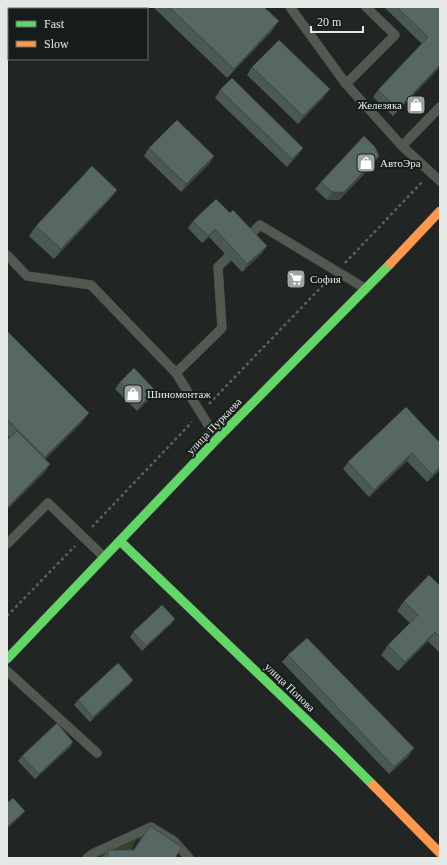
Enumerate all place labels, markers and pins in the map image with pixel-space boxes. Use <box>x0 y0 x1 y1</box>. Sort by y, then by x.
shop icon: Железяка <box>405 94 427 116</box>
place label: Железяка <box>358 99 402 111</box>
shop icon: АвтоЭра <box>355 152 377 174</box>
place label: АвтоЭра <box>380 157 421 169</box>
supermarket icon: София <box>285 268 307 290</box>
place label: София <box>310 273 341 285</box>
shop icon: Шиномонтаж <box>122 383 144 405</box>
place label: Шиномонтаж <box>147 388 211 400</box>

